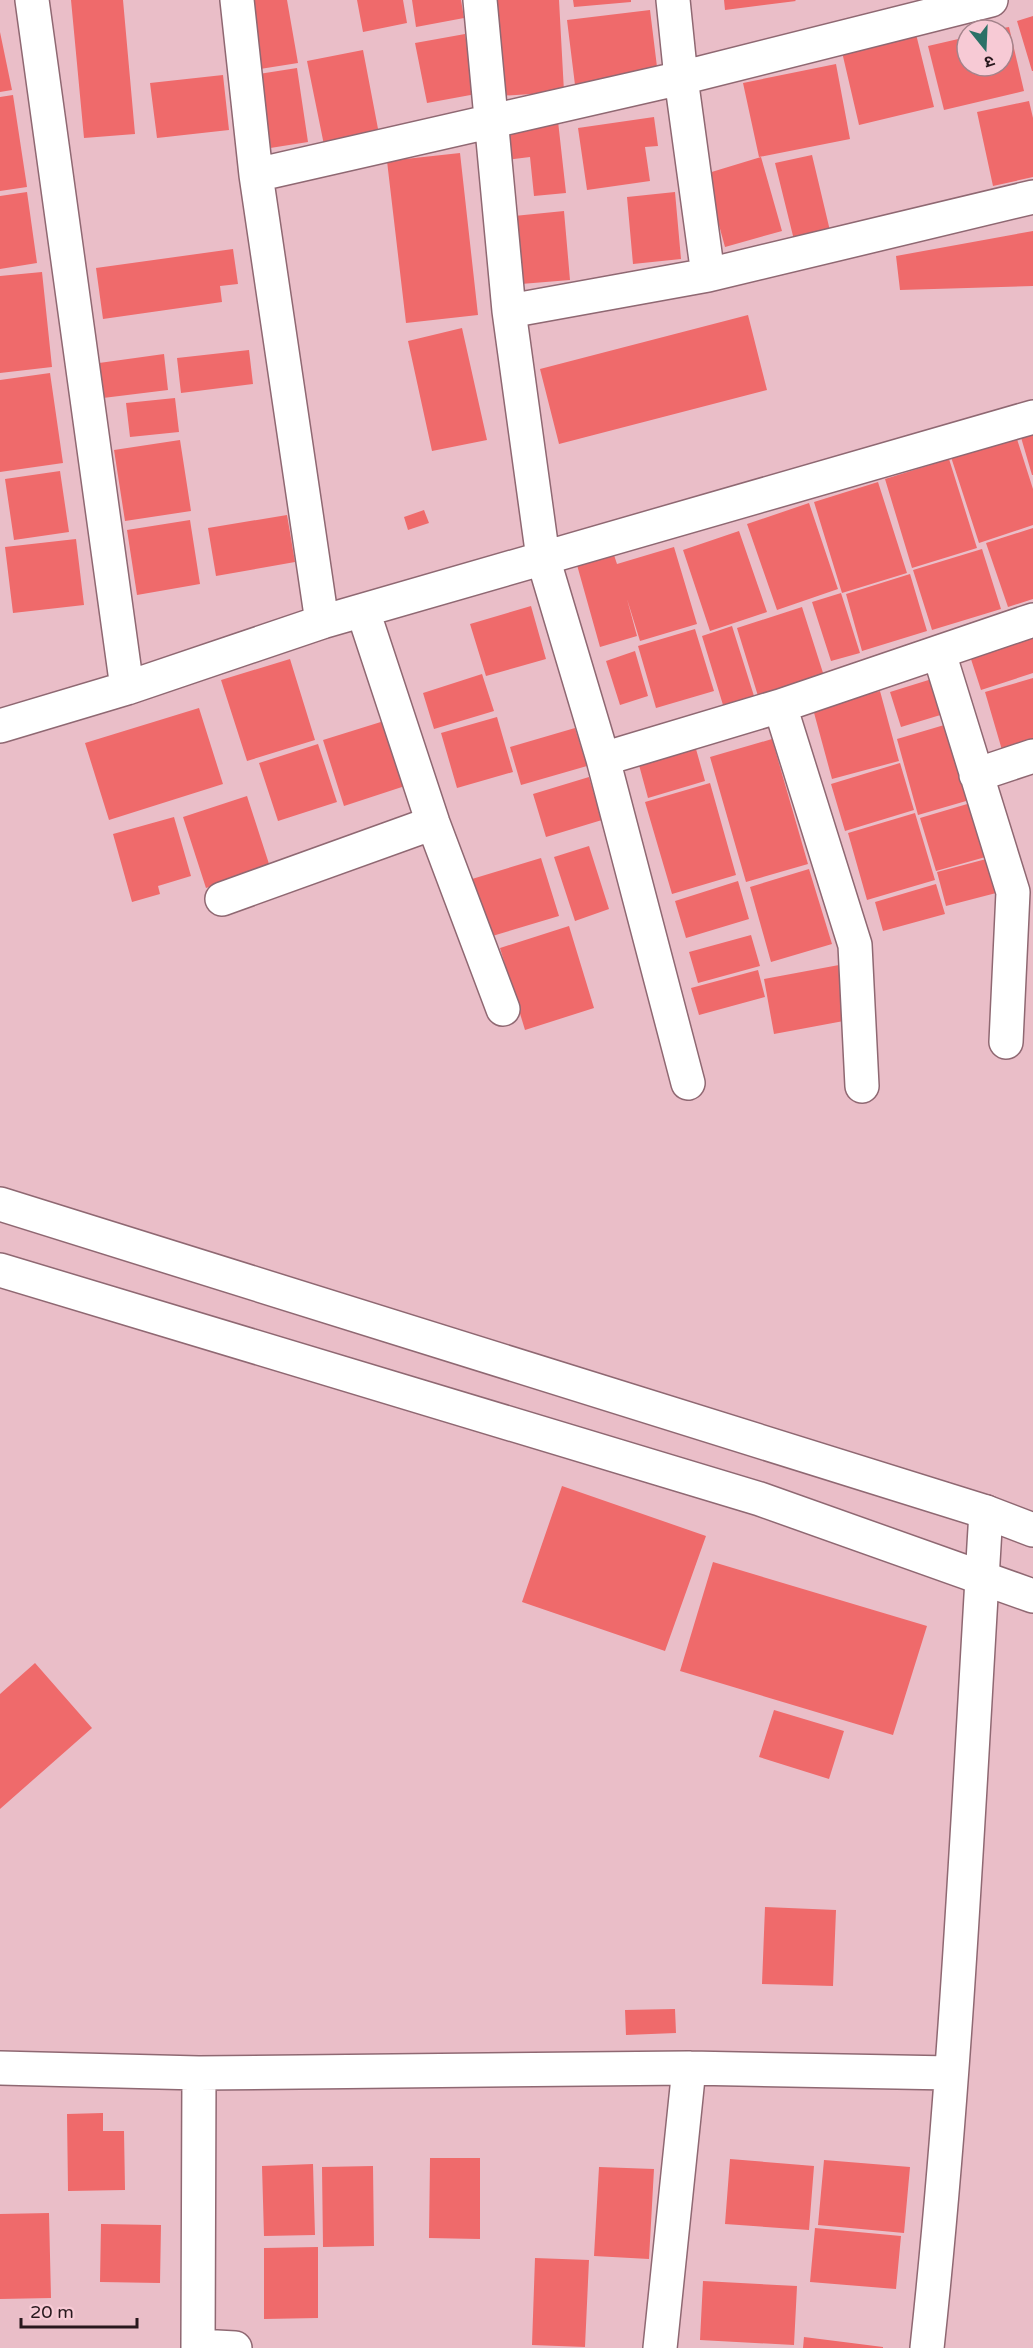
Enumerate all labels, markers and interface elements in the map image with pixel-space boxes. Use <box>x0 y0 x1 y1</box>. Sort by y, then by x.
north arrow <box>955 18 1015 78</box>
text: उ <box>981 50 997 72</box>
scale bar <box>21 2291 136 2329</box>
text: 20 m <box>30 2301 74 2323</box>

